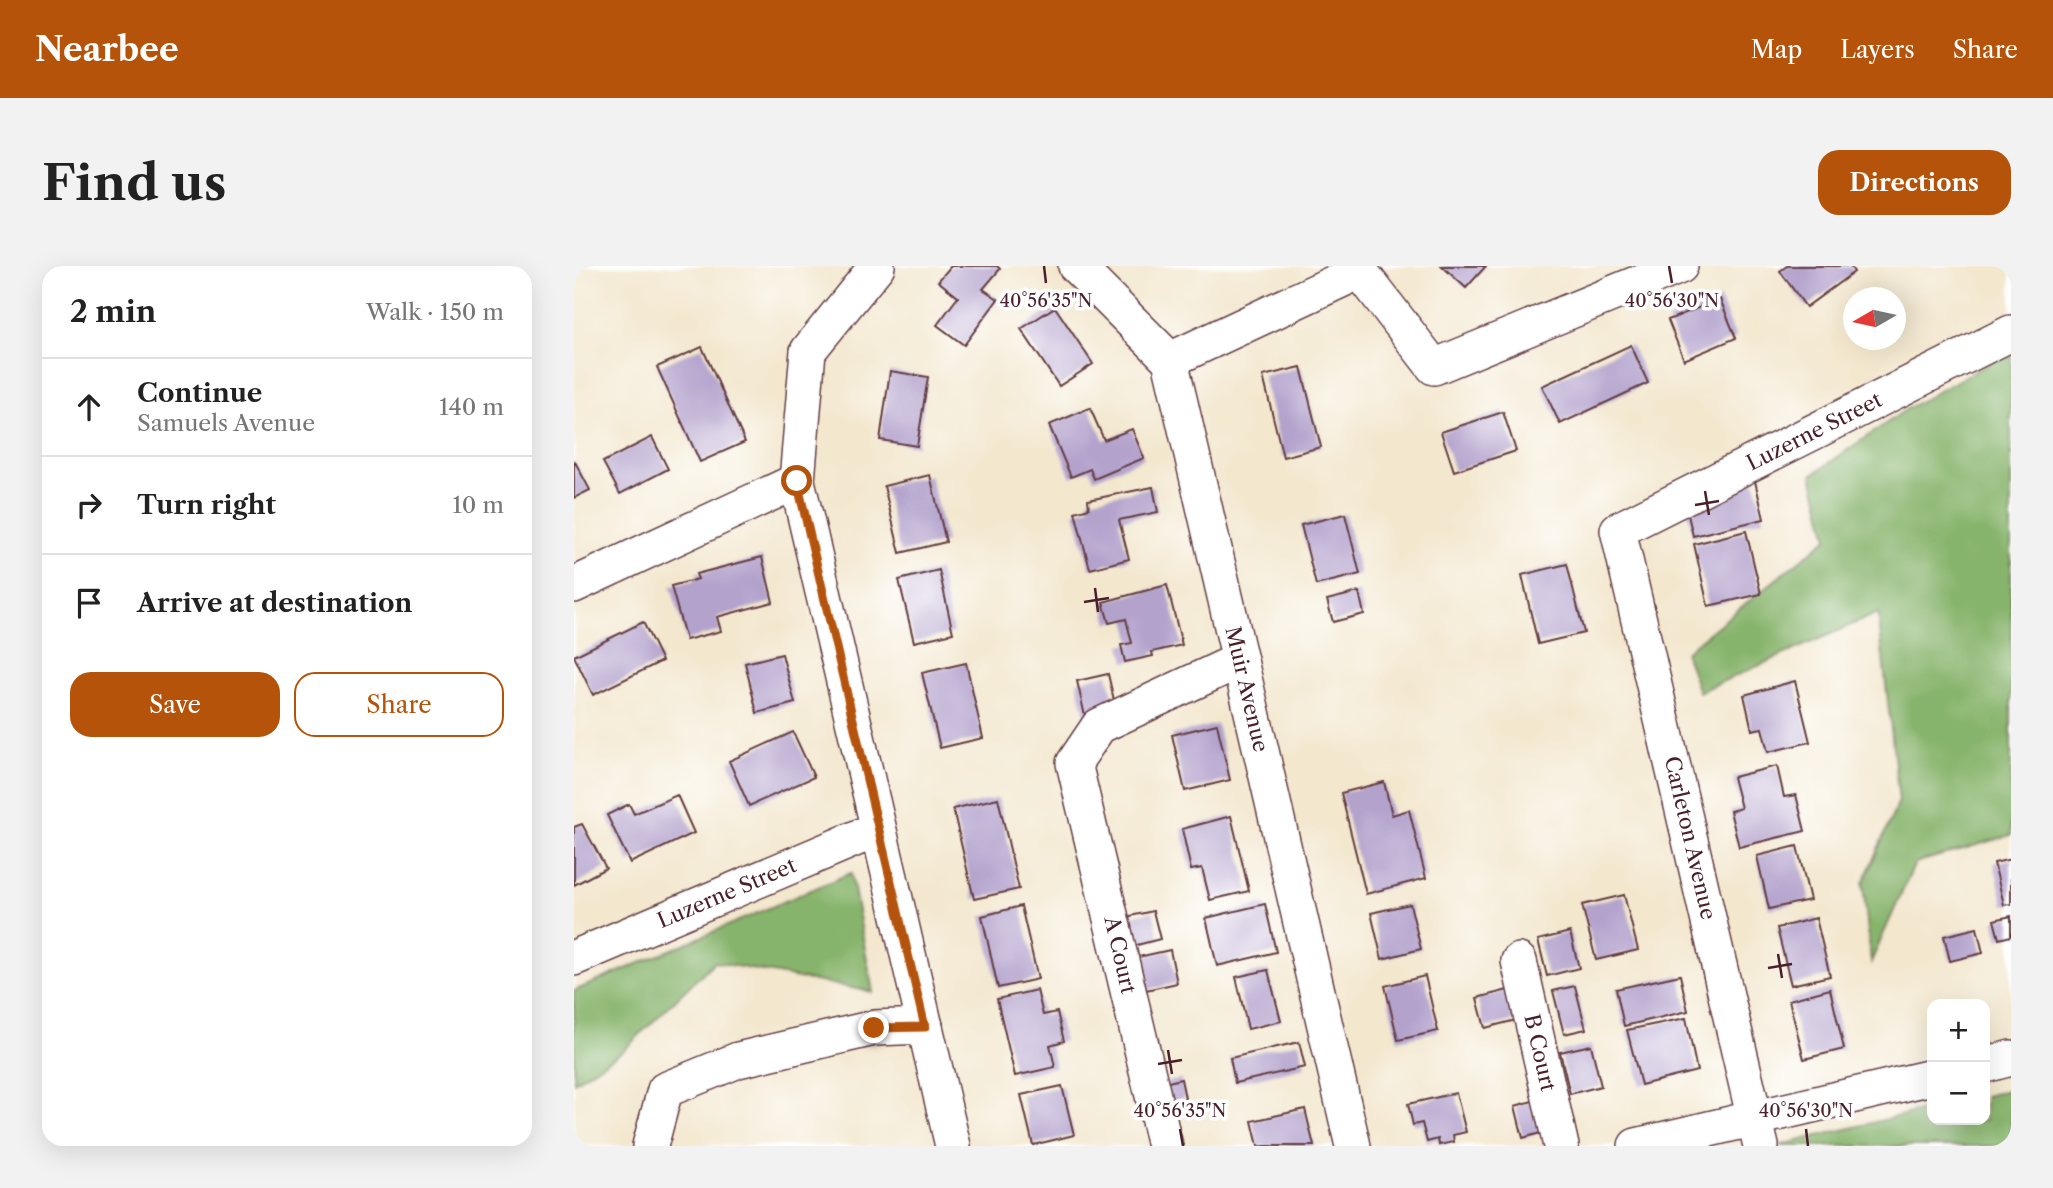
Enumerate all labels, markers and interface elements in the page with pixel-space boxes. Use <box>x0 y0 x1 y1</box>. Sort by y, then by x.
text: Nearbee <box>35 29 179 70</box>
text: Map <box>1751 35 1802 64</box>
text: Layers <box>1840 35 1915 64</box>
text: Share <box>1953 35 2018 64</box>
button: Directions <box>1818 150 2011 215</box>
text: Find us <box>42 152 226 213</box>
north arrow <box>1843 287 1906 350</box>
text: 40°56'35"N <box>1000 290 1093 312</box>
text: 40°56'30"N <box>1625 290 1719 312</box>
text: 2 min <box>70 293 156 330</box>
text: Walk · 150 m <box>366 298 504 326</box>
text: Continue <box>137 377 262 409</box>
street label: Luzerne Street <box>1742 386 1886 476</box>
icon: ahead <box>70 388 108 426</box>
text: 140 m <box>439 393 504 421</box>
text: Samuels Avenue <box>137 409 315 437</box>
route start <box>781 465 812 496</box>
icon: right <box>70 486 108 524</box>
text: Turn right <box>137 489 276 521</box>
text: 10 m <box>452 491 504 519</box>
icon: arrive <box>70 584 108 622</box>
text: Arrive at destination <box>137 587 412 619</box>
street label: Muir Avenue <box>1220 624 1274 754</box>
button: Save <box>70 672 280 737</box>
button: Share <box>294 672 504 737</box>
street label: Carleton Avenue <box>1660 754 1721 922</box>
street label: Luzerne Street <box>653 852 800 933</box>
street label: A Court <box>1099 913 1142 997</box>
map controls <box>1927 999 1990 1125</box>
button: + <box>1927 999 1990 1062</box>
street label: B Court <box>1519 1011 1561 1094</box>
route end <box>858 1012 889 1043</box>
button: − <box>1927 1062 1990 1125</box>
text: 40°56'35"N <box>1134 1100 1227 1122</box>
text: 40°56'30"N <box>1759 1100 1853 1122</box>

